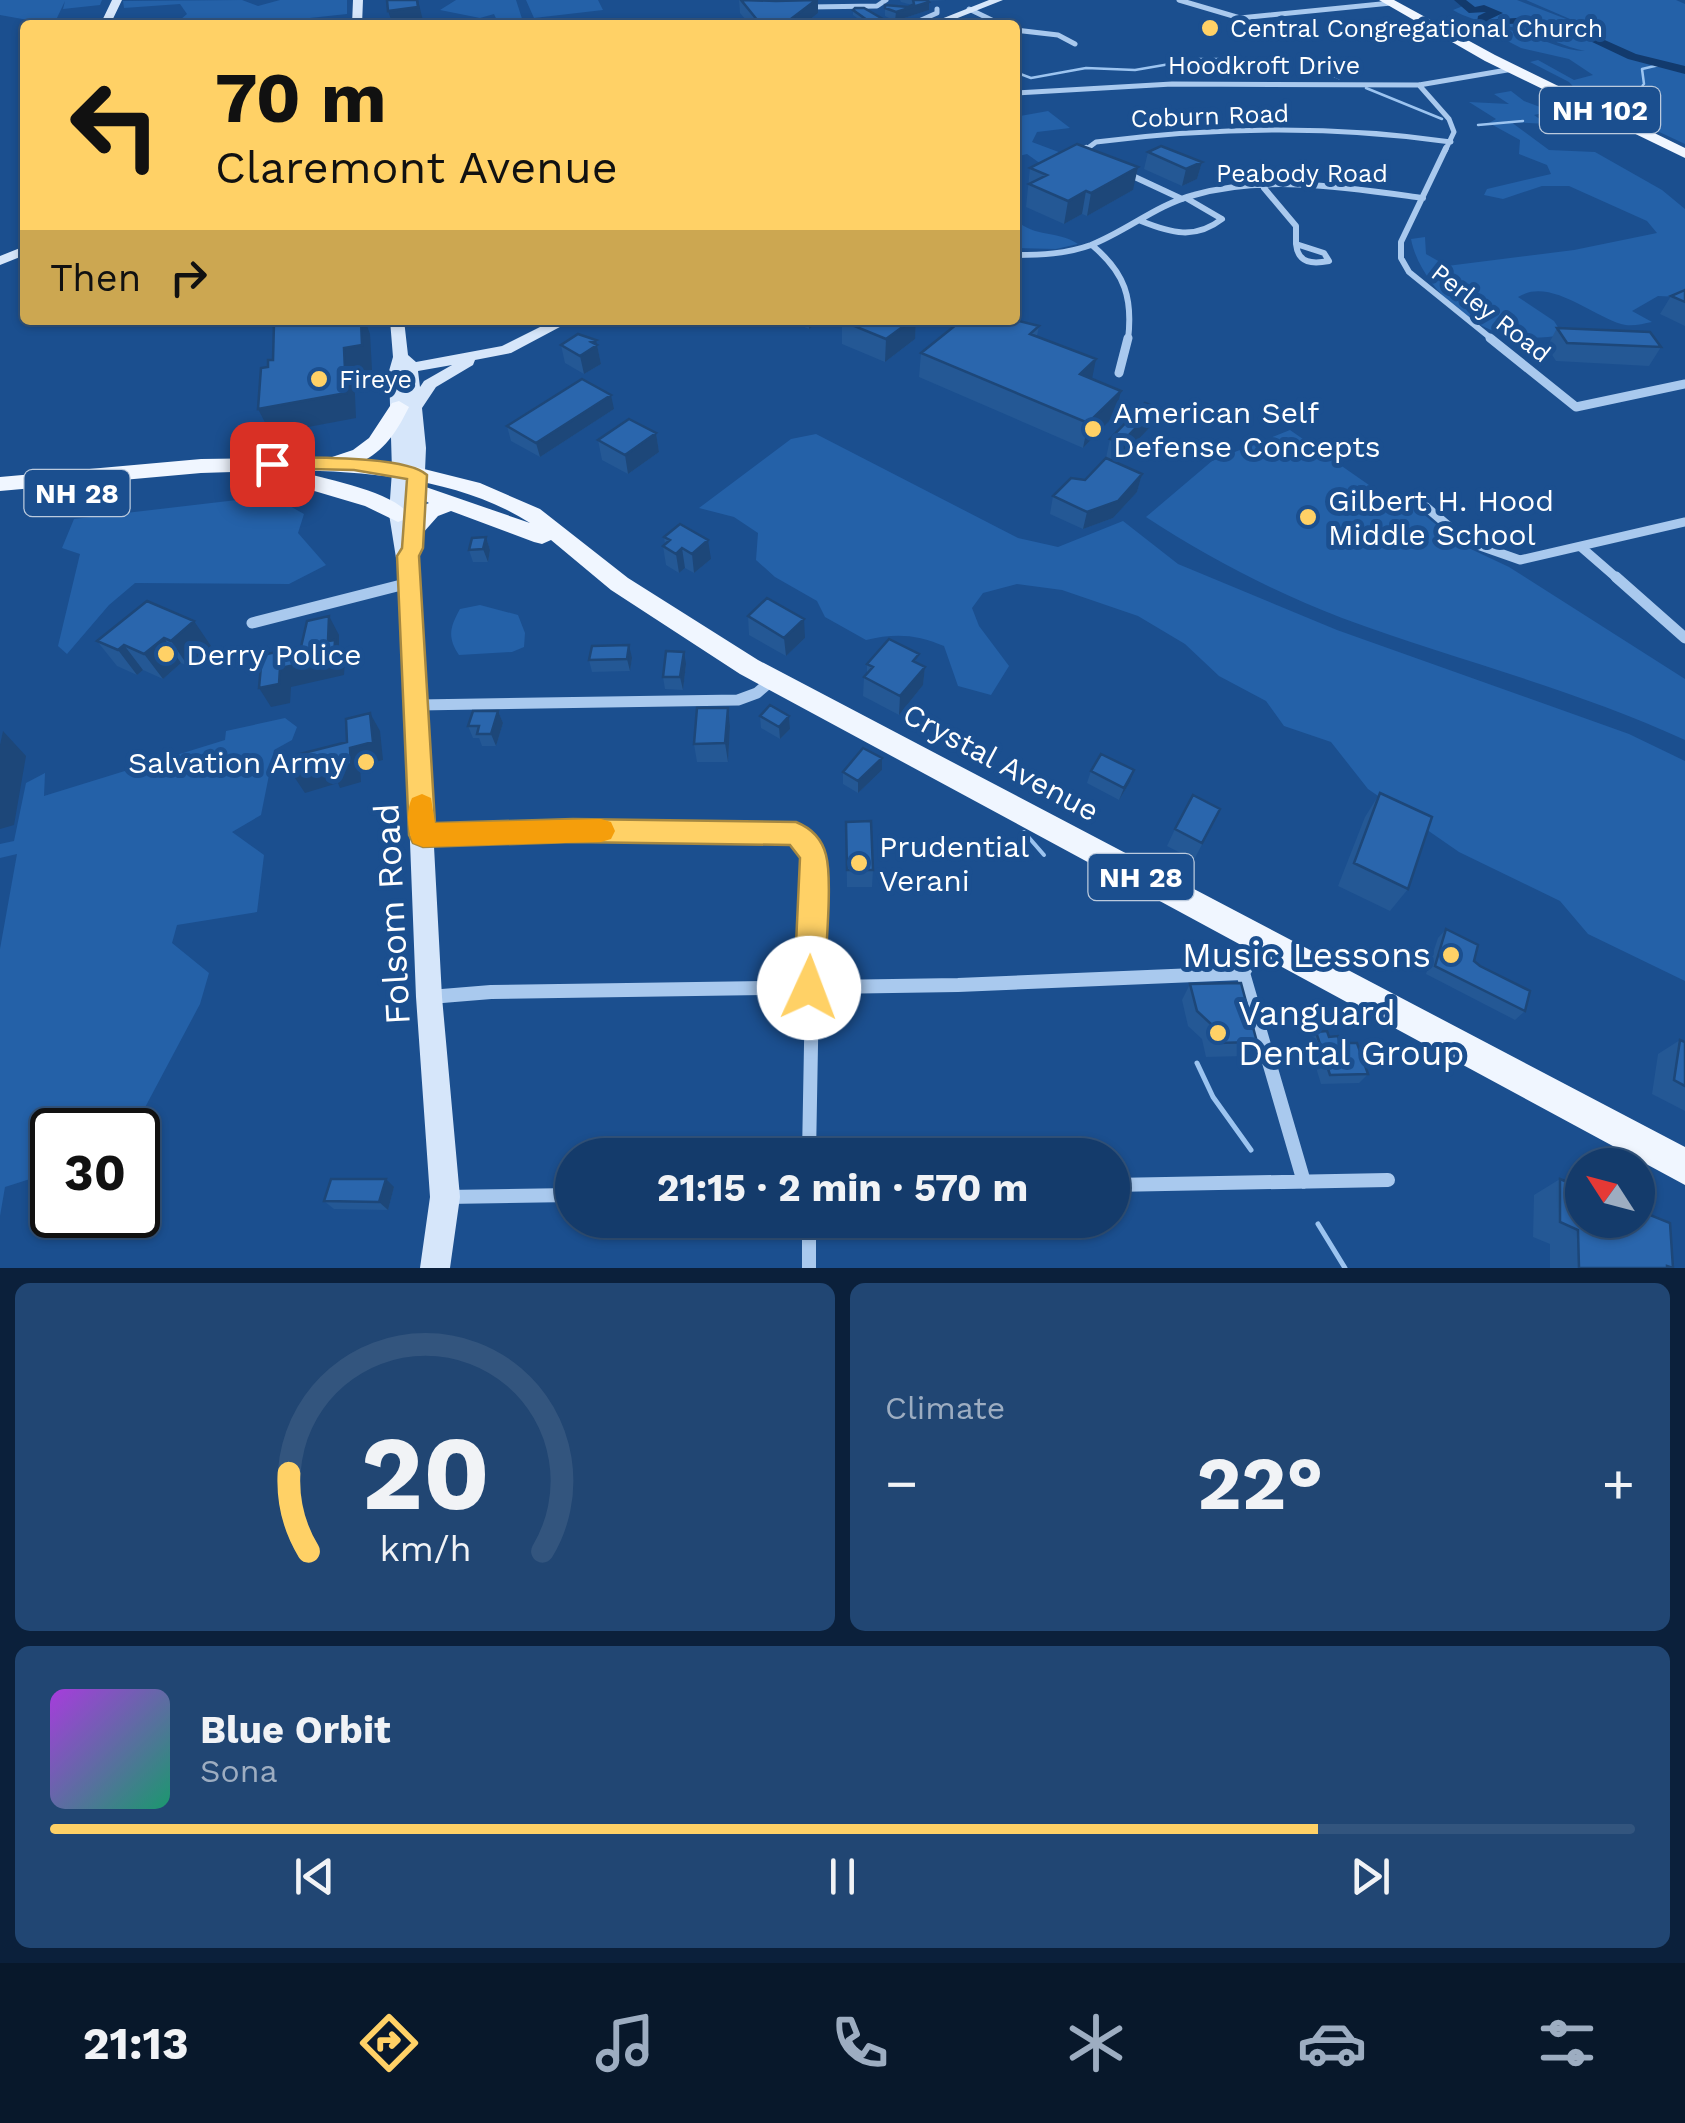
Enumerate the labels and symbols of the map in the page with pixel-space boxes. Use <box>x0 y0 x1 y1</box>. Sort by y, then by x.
place label: Central Congregational Church <box>1230 14 1603 43</box>
marker: Central Congregational Church <box>1199 17 1221 39</box>
street label: Hoodkroft Drive <box>1168 51 1360 80</box>
road number: NH 102 <box>1540 87 1660 133</box>
street label: Coburn Road <box>1130 99 1290 133</box>
street label: Peabody Road <box>1216 159 1388 188</box>
street label: Perley Road <box>1426 258 1556 368</box>
place label: Fireye <box>339 365 412 394</box>
marker: Fireye <box>308 368 330 390</box>
place label: American Self Defense Concepts <box>1113 395 1381 464</box>
marker: American Self Defense Concepts <box>1082 418 1104 440</box>
pin <box>230 422 315 507</box>
road number: NH 28 <box>24 470 130 516</box>
place label: Gilbert H. Hood Middle School <box>1328 483 1554 552</box>
marker: Gilbert H. Hood Middle School <box>1297 506 1319 528</box>
place label: Derry Police <box>186 637 362 672</box>
marker: Derry Police <box>155 643 177 665</box>
street label: Crystal Avenue <box>897 696 1105 828</box>
place label: Salvation Army <box>128 745 347 780</box>
marker: Salvation Army <box>355 751 377 773</box>
street label: Folsom Road <box>365 802 419 1026</box>
place label: Prudential Verani <box>879 829 1029 898</box>
marker: Prudential Verani <box>848 852 870 874</box>
road number: NH 28 <box>1088 854 1194 900</box>
place label: Music Lessons <box>1182 934 1431 976</box>
position arrow <box>757 936 861 1040</box>
marker: Music Lessons <box>1440 944 1462 966</box>
place label: Vanguard Dental Group <box>1238 992 1464 1074</box>
marker: Vanguard Dental Group <box>1207 1022 1229 1044</box>
speed limit sign: 30 <box>30 1108 160 1238</box>
north arrow <box>1565 1148 1655 1238</box>

